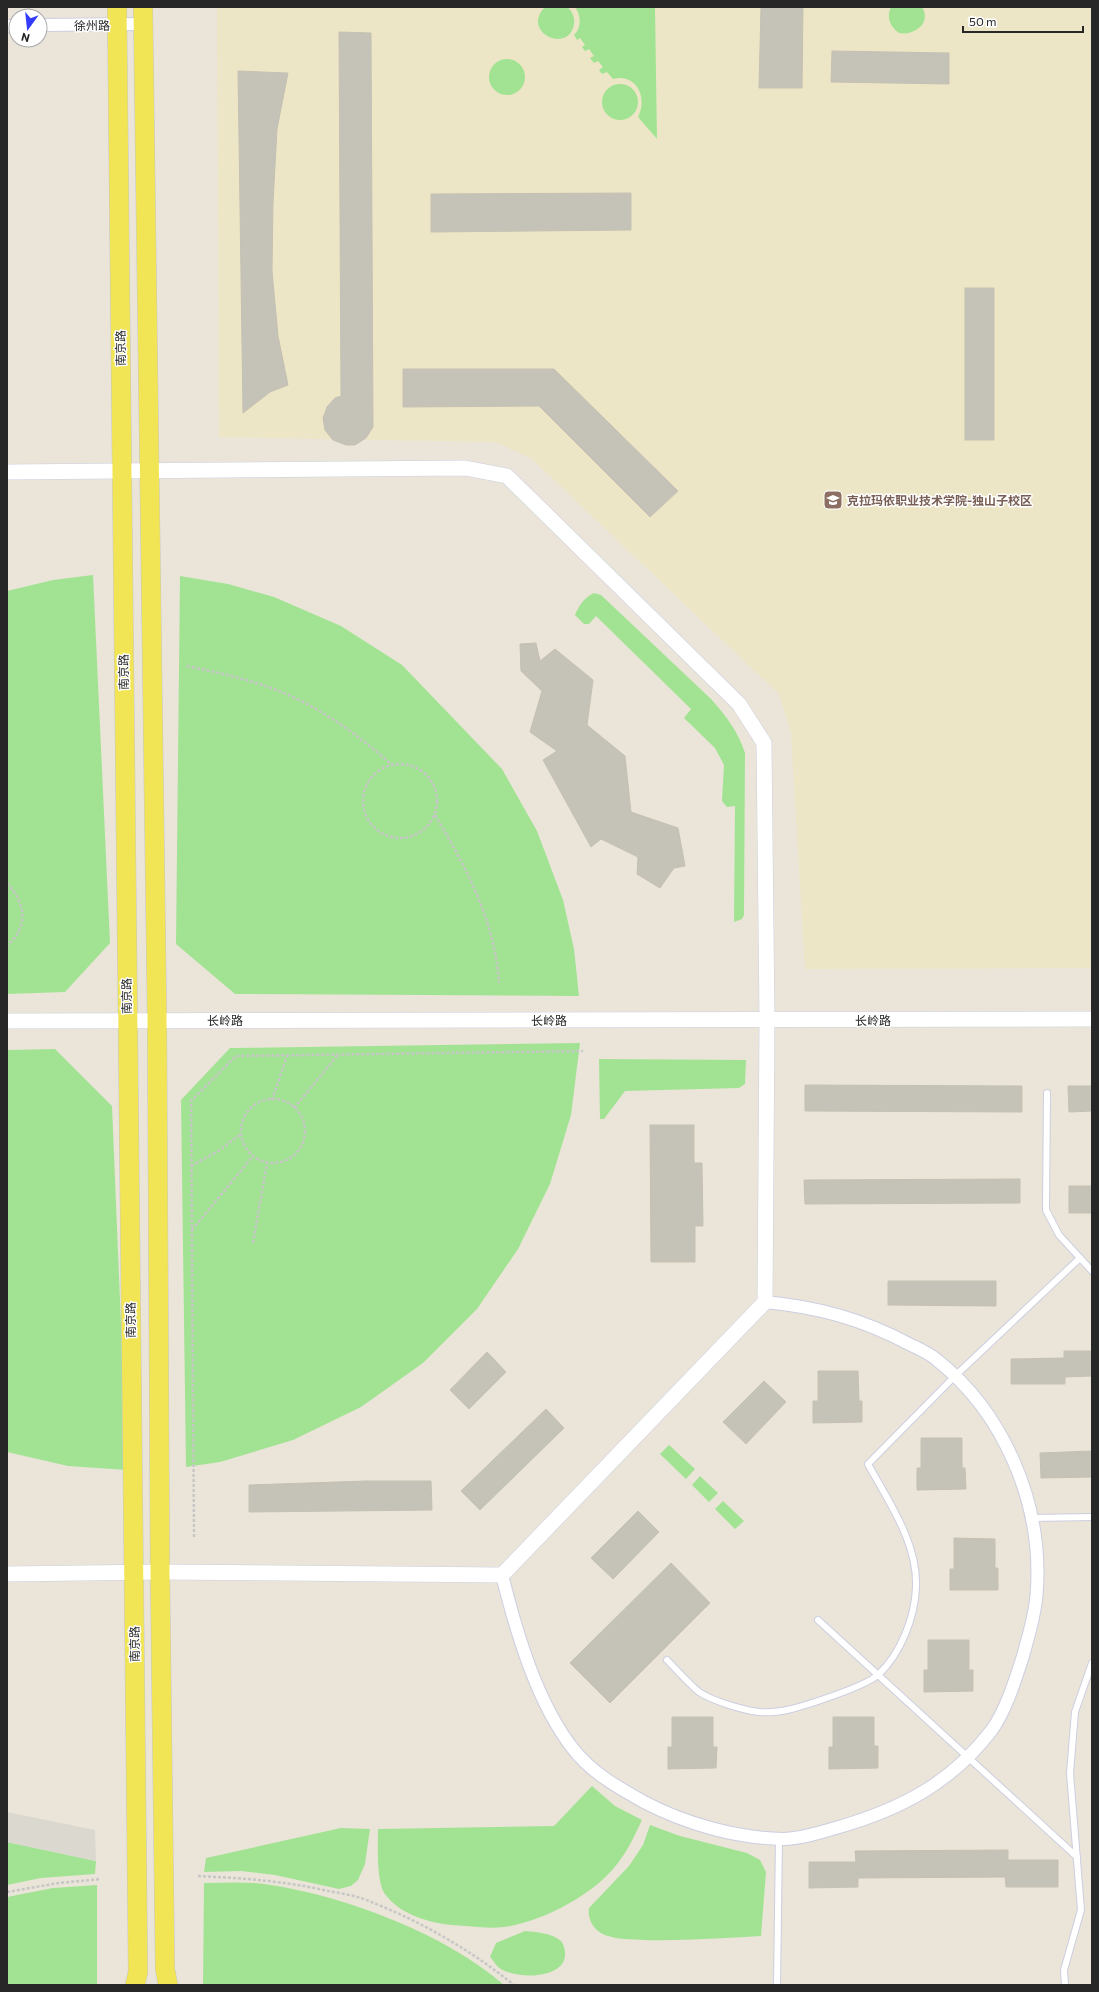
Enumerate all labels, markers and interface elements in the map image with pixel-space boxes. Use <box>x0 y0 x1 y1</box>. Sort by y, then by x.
north arrow <box>8 8 48 48</box>
scale bar <box>963 8 1083 34</box>
text: 50 m <box>969 14 997 28</box>
street label: 徐州路 <box>74 18 110 32</box>
text: N <box>20 31 31 45</box>
street label: 南京路 <box>113 330 127 366</box>
school or university icon: 克拉玛依职业技术学院-独山子校区 <box>822 489 844 511</box>
place label: 克拉玛依职业技术学院-独山子校区 <box>847 493 1032 507</box>
street label: 南京路 <box>116 654 130 690</box>
street label: 南京路 <box>119 978 133 1014</box>
street label: 长岭路 <box>207 1013 243 1027</box>
street label: 长岭路 <box>531 1013 567 1027</box>
street label: 长岭路 <box>855 1013 891 1027</box>
street label: 南京路 <box>123 1302 137 1338</box>
street label: 南京路 <box>127 1626 141 1662</box>

